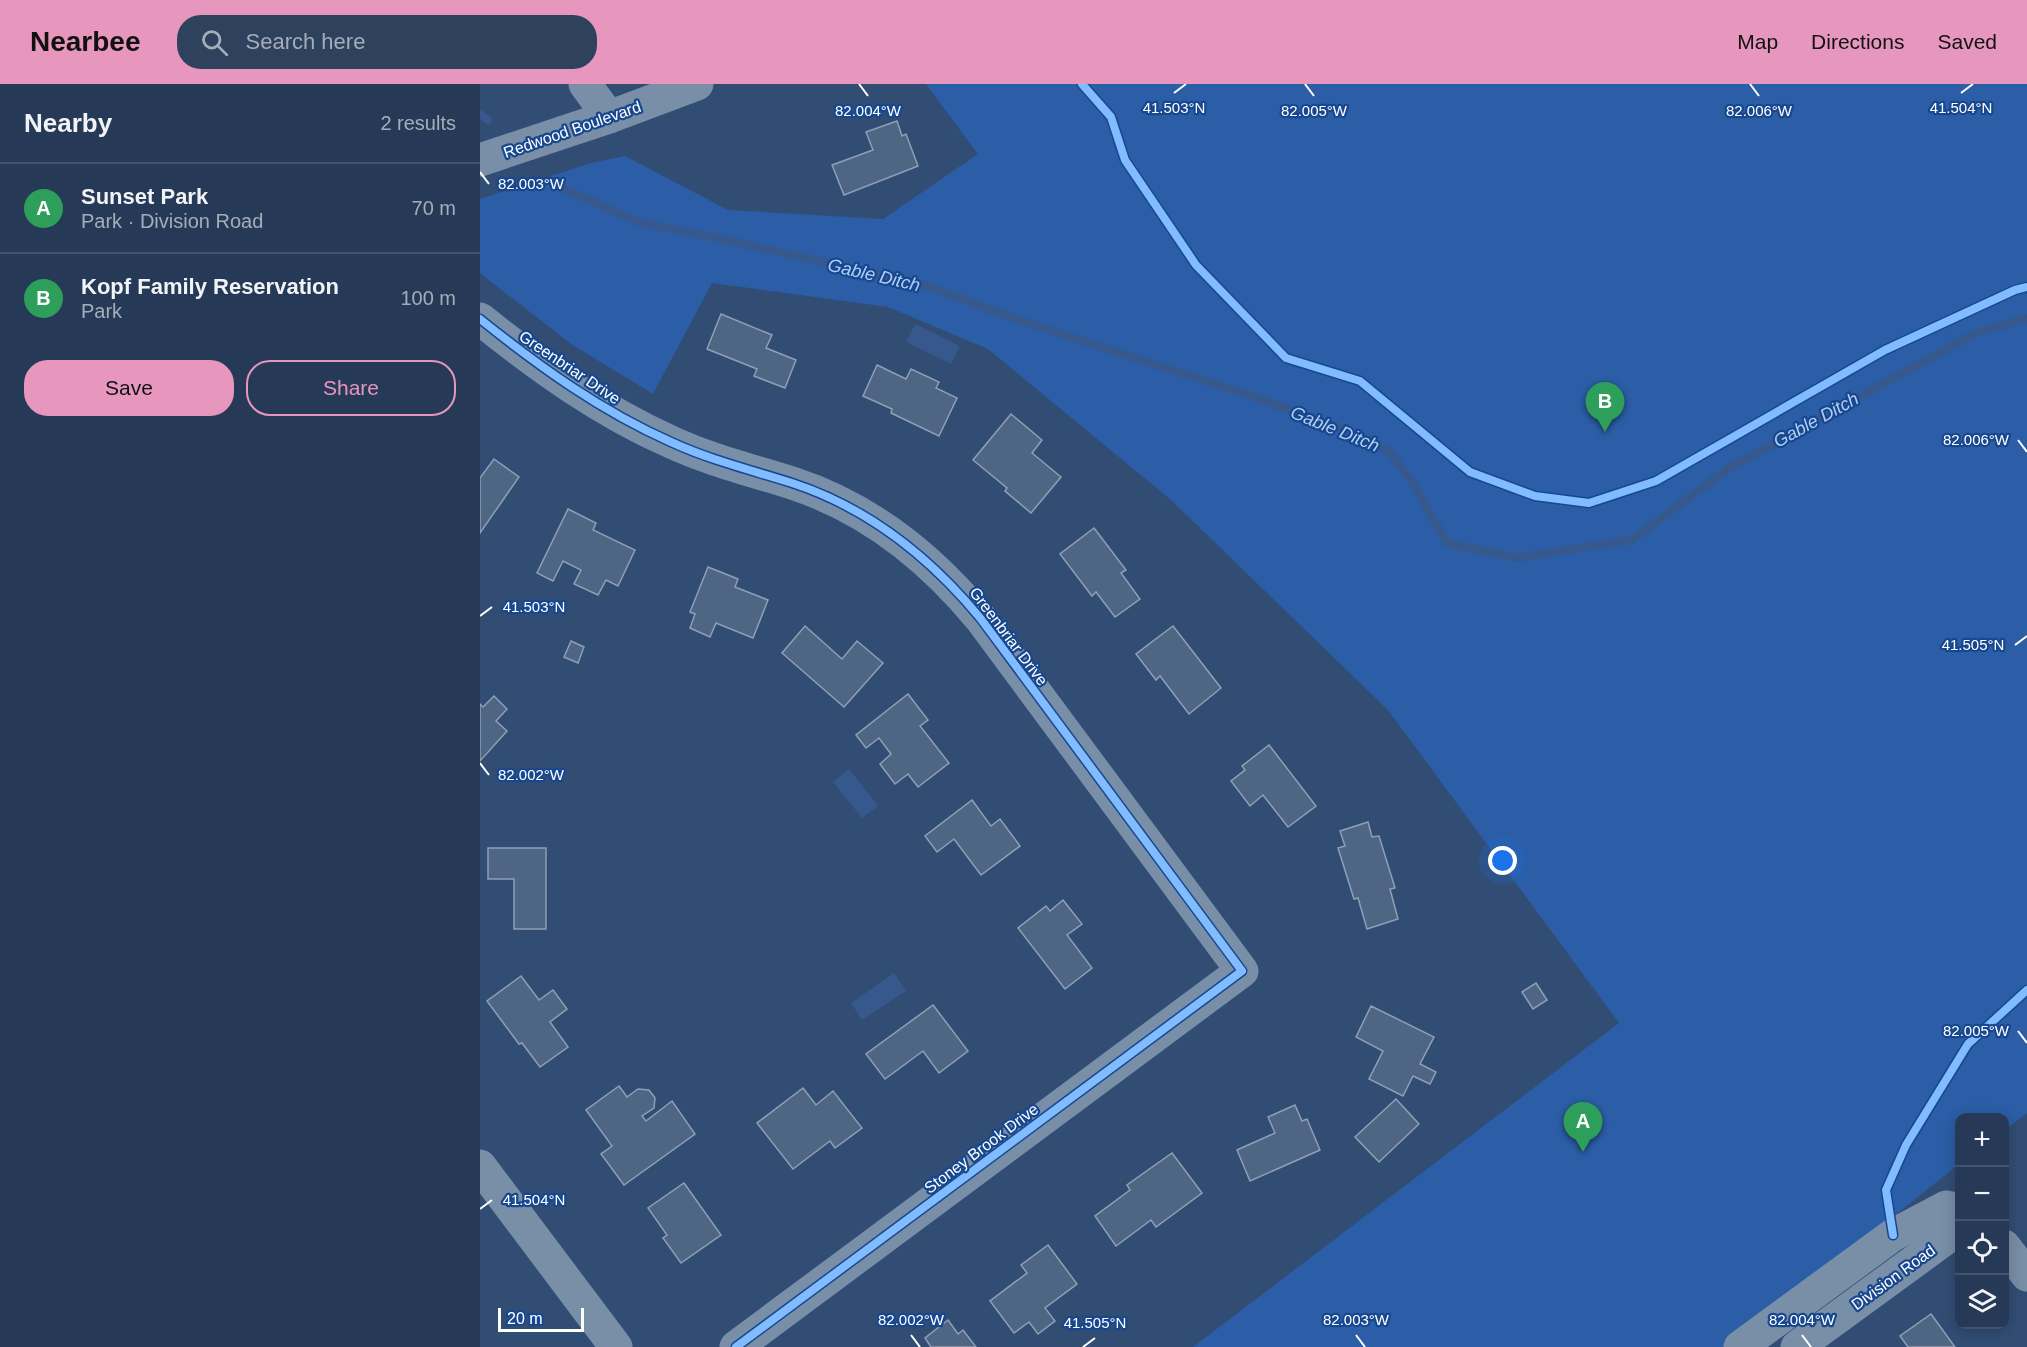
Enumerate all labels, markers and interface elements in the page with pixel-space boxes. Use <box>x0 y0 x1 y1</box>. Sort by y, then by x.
search box <box>177 15 597 69</box>
text: Nearbee <box>30 26 141 57</box>
icon: search <box>198 26 231 59</box>
text: Search here <box>246 29 365 54</box>
text: Map <box>1737 30 1778 53</box>
text: Directions <box>1811 30 1904 53</box>
text: Saved <box>1937 30 1997 53</box>
street label: Redwood Boulevard <box>501 98 643 161</box>
text: 41.503°N <box>1143 99 1205 116</box>
text: 41.504°N <box>1930 99 1992 116</box>
text: 82.004°W <box>835 102 902 119</box>
text: 82.005°W <box>1281 102 1348 119</box>
text: 82.006°W <box>1726 102 1793 119</box>
text: Nearby <box>24 108 112 138</box>
text: 2 results <box>380 112 456 134</box>
text: 82.003°W <box>498 175 565 192</box>
text: Sunset Park <box>81 184 208 209</box>
text: A <box>36 197 51 219</box>
text: 70 m <box>412 197 456 219</box>
text: Park · Division Road <box>81 210 263 232</box>
water label: Gable Ditch <box>826 255 922 295</box>
text: Kopf Family Reservation <box>81 274 339 299</box>
text: B <box>36 287 51 309</box>
text: 100 m <box>400 287 456 309</box>
text: Park <box>81 300 122 322</box>
street label: Greenbriar Drive <box>516 327 624 408</box>
button: Save <box>24 360 234 416</box>
button: Share <box>246 360 456 416</box>
pin: B <box>1586 382 1624 432</box>
water label: Gable Ditch <box>1770 388 1862 452</box>
water label: Gable Ditch <box>1288 402 1382 456</box>
text: 82.006°W <box>1943 431 2010 448</box>
street label: Greenbriar Drive <box>966 584 1051 689</box>
text: 41.503°N <box>503 598 565 615</box>
text: 41.505°N <box>1942 636 2004 653</box>
text: 82.002°W <box>498 766 565 783</box>
your location <box>1488 846 1517 875</box>
text: 82.005°W <box>1943 1022 2010 1039</box>
street label: Stoney Brook Drive <box>921 1100 1042 1197</box>
pin: A <box>1564 1102 1602 1152</box>
map controls <box>1955 1113 2009 1329</box>
button: + <box>1955 1113 2009 1167</box>
button: − <box>1955 1167 2009 1221</box>
text: 41.504°N <box>503 1191 565 1208</box>
button: locate <box>1955 1221 2009 1275</box>
street label: Division Road <box>1848 1242 1938 1313</box>
button: layers <box>1955 1275 2009 1329</box>
scale bar <box>498 1305 584 1332</box>
text: 20 m <box>507 1310 543 1327</box>
text: 82.002°W <box>878 1311 945 1328</box>
text: 82.003°W <box>1323 1311 1390 1328</box>
text: 82.004°W <box>1769 1311 1836 1328</box>
text: 41.505°N <box>1064 1314 1126 1331</box>

